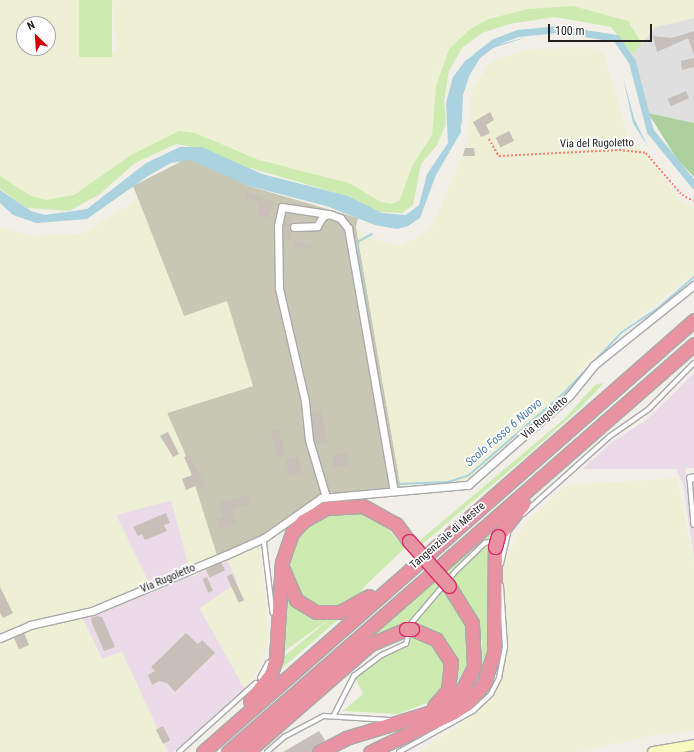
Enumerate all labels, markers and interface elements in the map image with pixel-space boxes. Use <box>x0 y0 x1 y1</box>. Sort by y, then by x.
north arrow <box>16 16 56 56</box>
scale bar <box>550 16 654 42</box>
text: N <box>25 18 37 33</box>
text: 100 m <box>555 24 585 38</box>
street label: Via del Rugoletto <box>560 137 634 151</box>
street label: Via Rugoletto <box>519 394 571 442</box>
water label: Scolo Fosso 6 Nuovo <box>463 396 545 470</box>
street label: Tangenziale di Mestre <box>408 500 488 572</box>
street label: Via Rugoletto <box>139 562 197 596</box>

